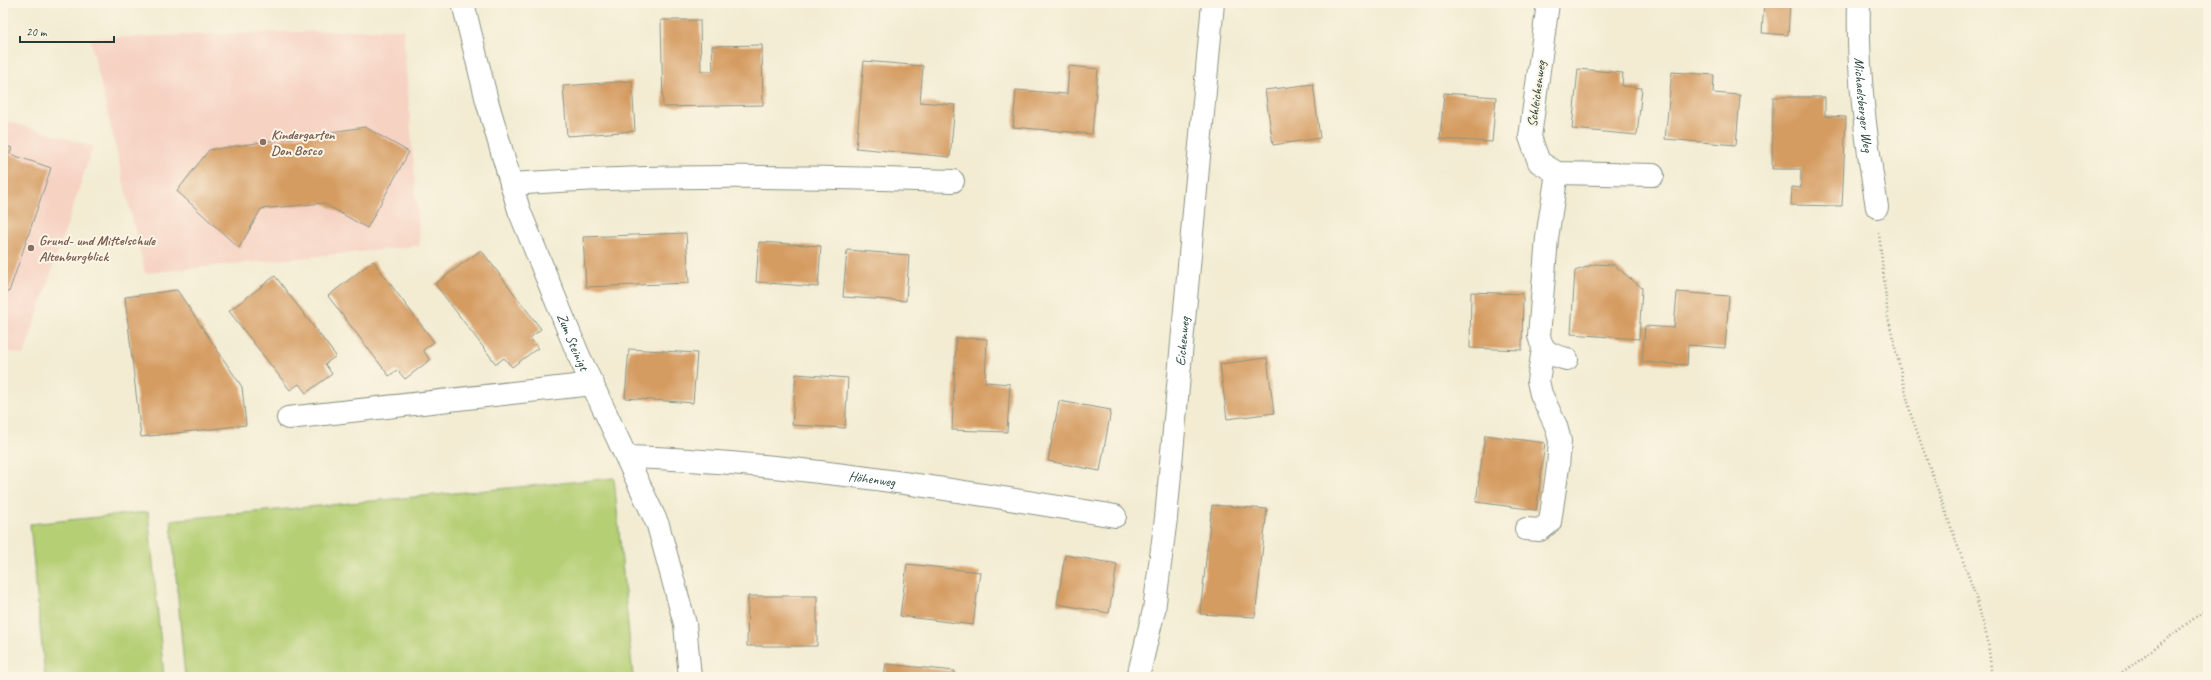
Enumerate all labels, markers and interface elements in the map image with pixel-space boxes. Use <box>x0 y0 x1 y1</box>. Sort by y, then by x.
scale bar <box>20 18 114 44</box>
text: 20 m <box>26 24 48 40</box>
street label: Michaelsberger Weg <box>1851 57 1877 154</box>
street label: Schleichenweg <box>1523 59 1550 128</box>
place label: Kindergarten Don Bosco <box>271 126 335 159</box>
marker: Kindergarten Don Bosco <box>258 137 268 147</box>
place label: Grund- und Mittelschule Altenburgblick <box>39 232 156 265</box>
marker: Grund- und Mittelschule Altenburgblick <box>26 243 36 253</box>
street label: Zum Steinigt <box>553 311 593 375</box>
street label: Eichenweg <box>1172 315 1193 367</box>
street label: Höhenweg <box>847 468 897 491</box>

